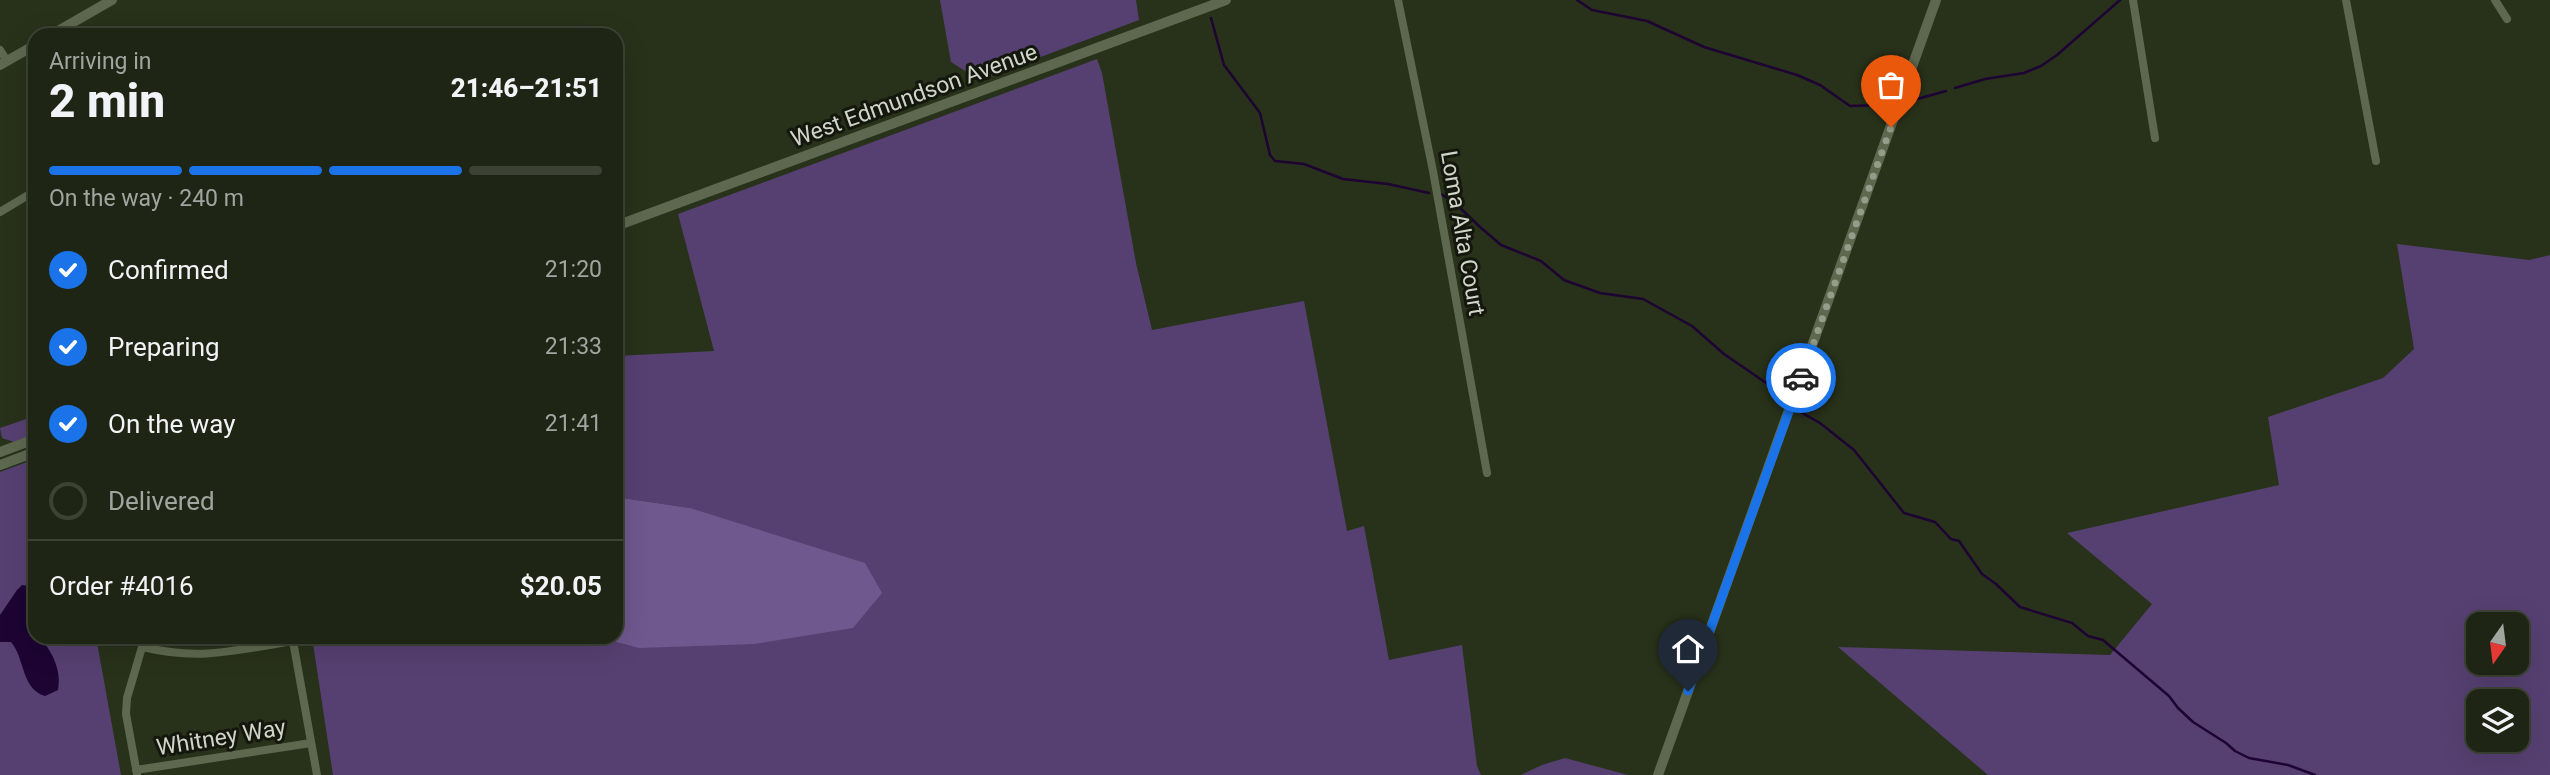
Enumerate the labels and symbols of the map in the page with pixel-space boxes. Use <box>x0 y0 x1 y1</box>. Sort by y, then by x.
street label: West Edmundson Avenue <box>787 38 1041 153</box>
pin <box>1861 55 1921 127</box>
street label: Loma Alta Court <box>1435 149 1490 318</box>
courier <box>1766 343 1836 413</box>
north arrow <box>2466 612 2529 676</box>
pin <box>1658 619 1718 691</box>
street label: Whitney Way <box>154 714 288 761</box>

